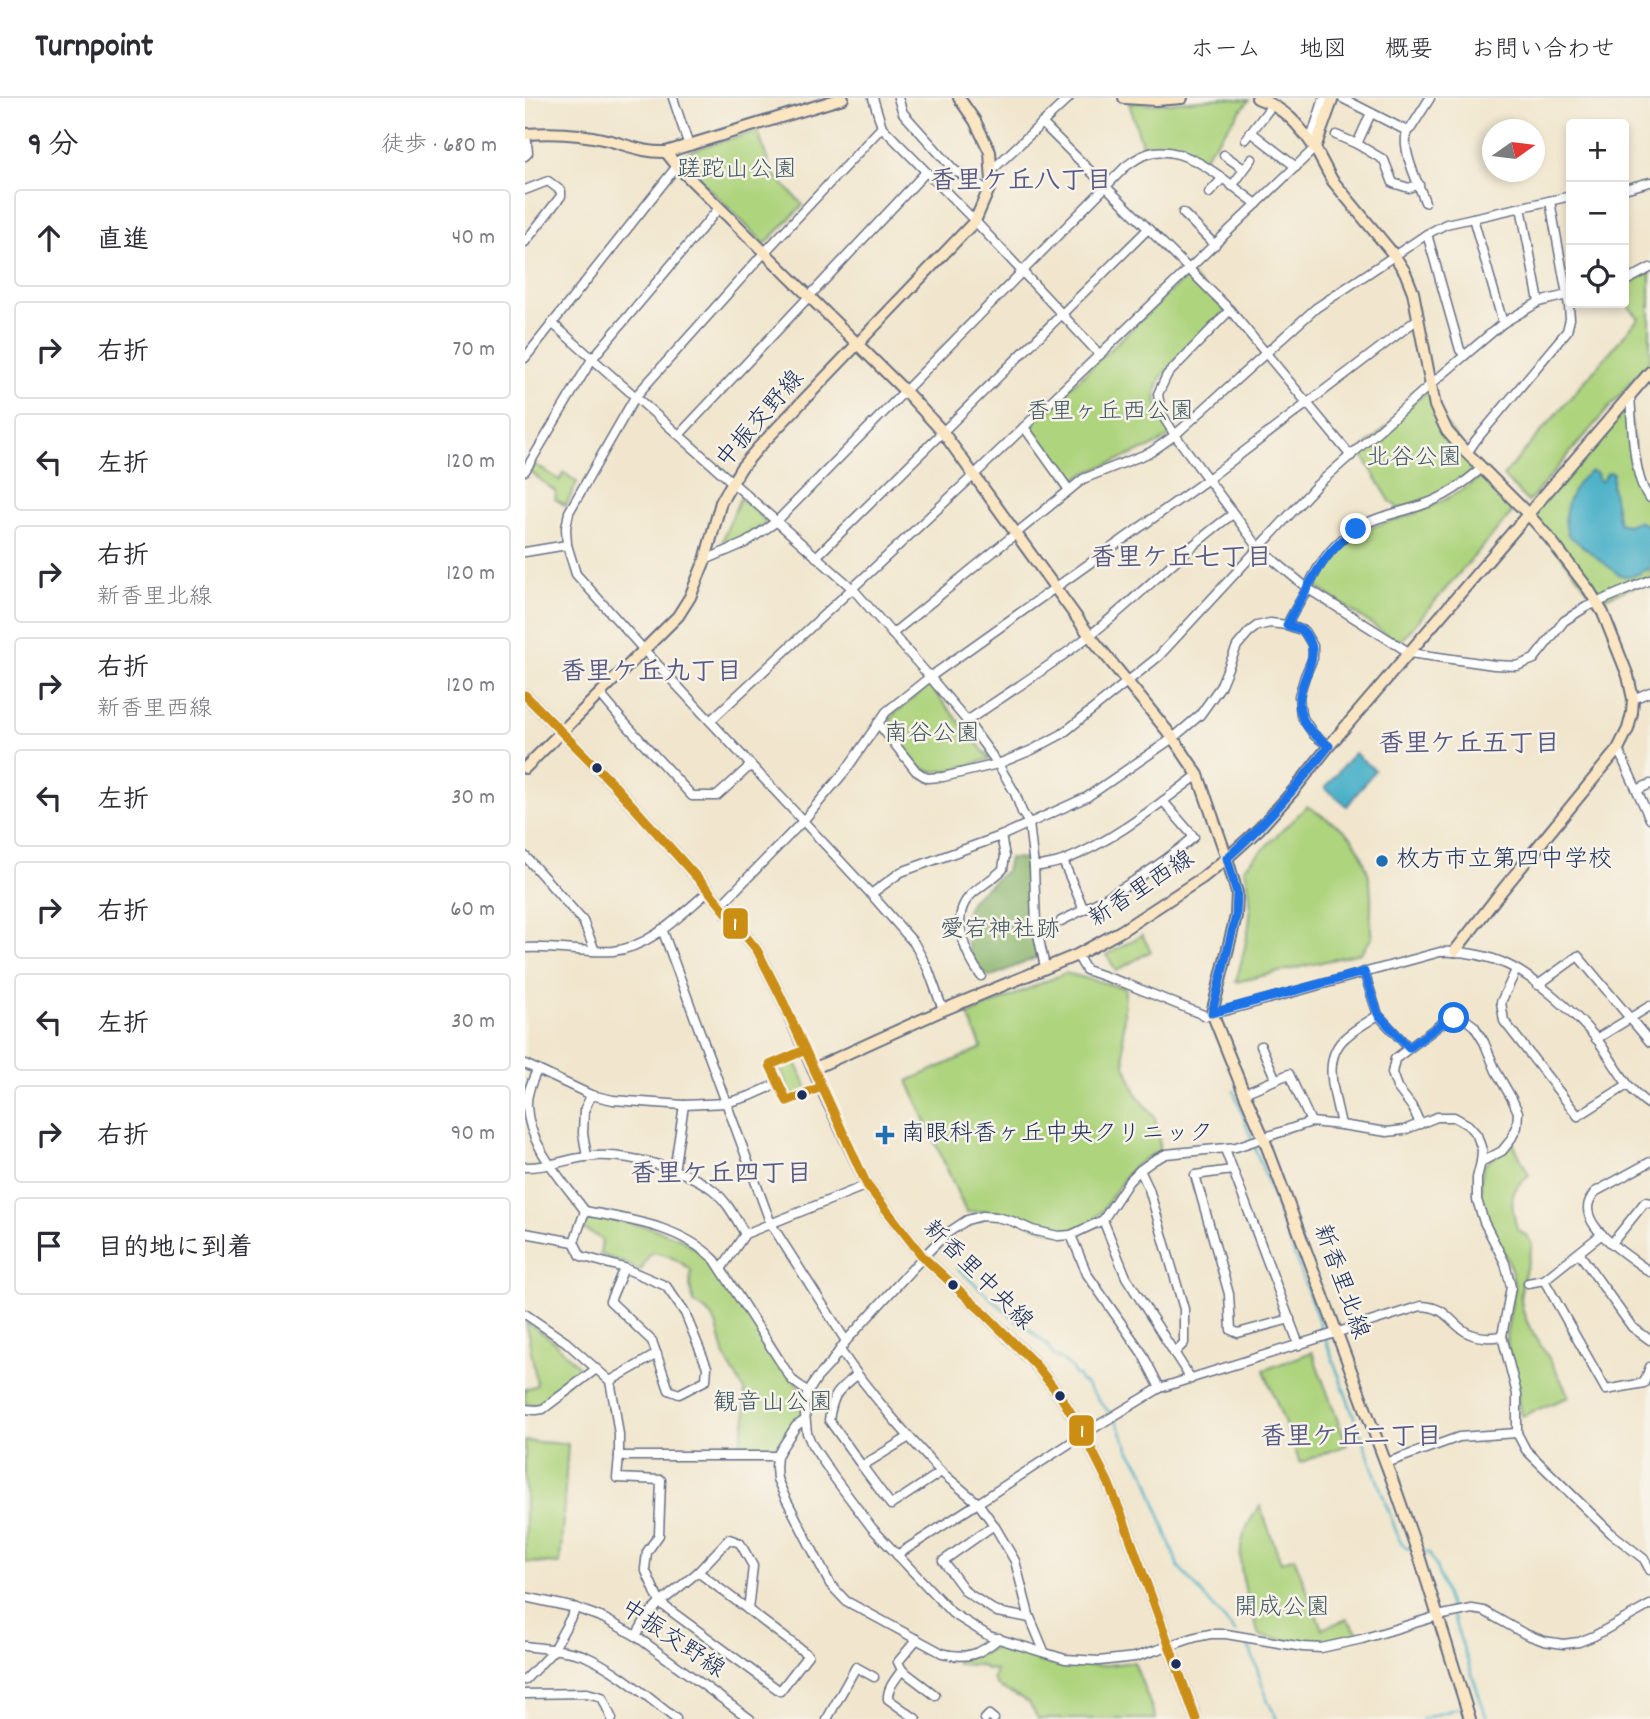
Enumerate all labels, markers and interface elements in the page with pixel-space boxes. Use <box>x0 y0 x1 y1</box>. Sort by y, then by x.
text: Turnpoint <box>35 25 153 72</box>
text: ホーム <box>1190 34 1261 68</box>
text: 地図 <box>1299 34 1347 68</box>
text: 概要 <box>1385 34 1433 68</box>
text: お問い合わせ <box>1471 34 1615 68</box>
north arrow <box>1482 119 1545 182</box>
map controls <box>1566 119 1629 308</box>
button: + <box>1566 119 1629 182</box>
text: 9 分 <box>28 126 79 169</box>
text: 徒歩 · 680 m <box>381 130 497 163</box>
park label: 蹉跎山公園 <box>677 154 797 188</box>
district label: 香里ケ丘八丁目 <box>930 164 1112 201</box>
button: − <box>1566 182 1629 245</box>
icon: ahead <box>30 219 68 257</box>
text: 40 m <box>452 222 495 255</box>
text: 直進 <box>97 223 149 260</box>
button: locate <box>1566 245 1629 308</box>
icon: right <box>30 331 68 369</box>
text: 70 m <box>453 334 495 367</box>
text: 右折 <box>97 335 149 372</box>
street label: 中振交野線 <box>709 364 813 476</box>
park label: 香里ヶ丘西公園 <box>1026 396 1194 430</box>
park label: 北谷公園 <box>1366 442 1462 476</box>
icon: left <box>30 443 68 481</box>
text: 120 m <box>446 446 495 479</box>
text: 左折 <box>97 447 149 484</box>
route end <box>1340 513 1371 544</box>
text: 右折 <box>97 539 149 576</box>
district label: 香里ケ丘七丁目 <box>1090 541 1272 578</box>
icon: right <box>30 555 68 593</box>
text: 120 m <box>446 558 495 591</box>
text: 新香里北線 <box>97 582 212 615</box>
text: 右折 <box>97 651 149 688</box>
district label: 香里ケ丘九丁目 <box>560 655 742 692</box>
icon: right <box>30 667 68 705</box>
text: 120 m <box>446 670 495 703</box>
text: 新香里西線 <box>97 694 212 727</box>
park label: 南谷公園 <box>884 718 980 752</box>
district label: 香里ケ丘五丁目 <box>1378 727 1560 764</box>
unlabelled marker <box>590 761 604 775</box>
icon: left <box>30 779 68 817</box>
text: 30 m <box>451 782 495 815</box>
text: 左折 <box>97 783 149 820</box>
street label: 新香里西線 <box>1082 843 1202 937</box>
place label: 枚方市立第四中学校 <box>1396 844 1612 878</box>
marker: 枚方市立第四中学校 <box>1374 853 1390 869</box>
icon: right <box>30 891 68 929</box>
text: 60 m <box>450 894 495 927</box>
text: 右折 <box>97 895 149 932</box>
line badge: 1 <box>722 907 749 940</box>
text: 1 <box>733 913 737 940</box>
park label: 愛宕神社跡 <box>940 914 1060 948</box>
route start <box>1438 1002 1469 1033</box>
icon: left <box>30 1003 68 1041</box>
text: 30 m <box>451 1006 495 1039</box>
text: 左折 <box>97 1007 149 1044</box>
unlabelled marker <box>795 1088 809 1102</box>
icon: right <box>30 1115 68 1153</box>
text: 90 m <box>451 1118 495 1151</box>
place label: 南眼科香ヶ丘中央クリニック <box>901 1118 1213 1152</box>
text: 右折 <box>97 1119 149 1156</box>
marker: 南眼科香ヶ丘中央クリニック <box>875 1125 895 1145</box>
district label: 香里ケ丘四丁目 <box>630 1157 812 1194</box>
street label: 新香里中央線 <box>914 1213 1040 1339</box>
street label: 新香里北線 <box>1304 1220 1376 1344</box>
icon: arrive <box>30 1227 68 1265</box>
text: 目的地に到着 <box>97 1231 253 1268</box>
unlabelled marker <box>946 1278 960 1292</box>
park label: 観音山公園 <box>713 1387 833 1421</box>
unlabelled marker <box>1053 1389 1067 1403</box>
line badge: 1 <box>1068 1414 1095 1447</box>
text: 1 <box>1080 1420 1084 1447</box>
district label: 香里ケ丘二丁目 <box>1260 1420 1442 1457</box>
street label: 中振交野線 <box>613 1592 731 1688</box>
park label: 開成公園 <box>1234 1592 1330 1626</box>
unlabelled marker <box>1169 1657 1183 1671</box>

